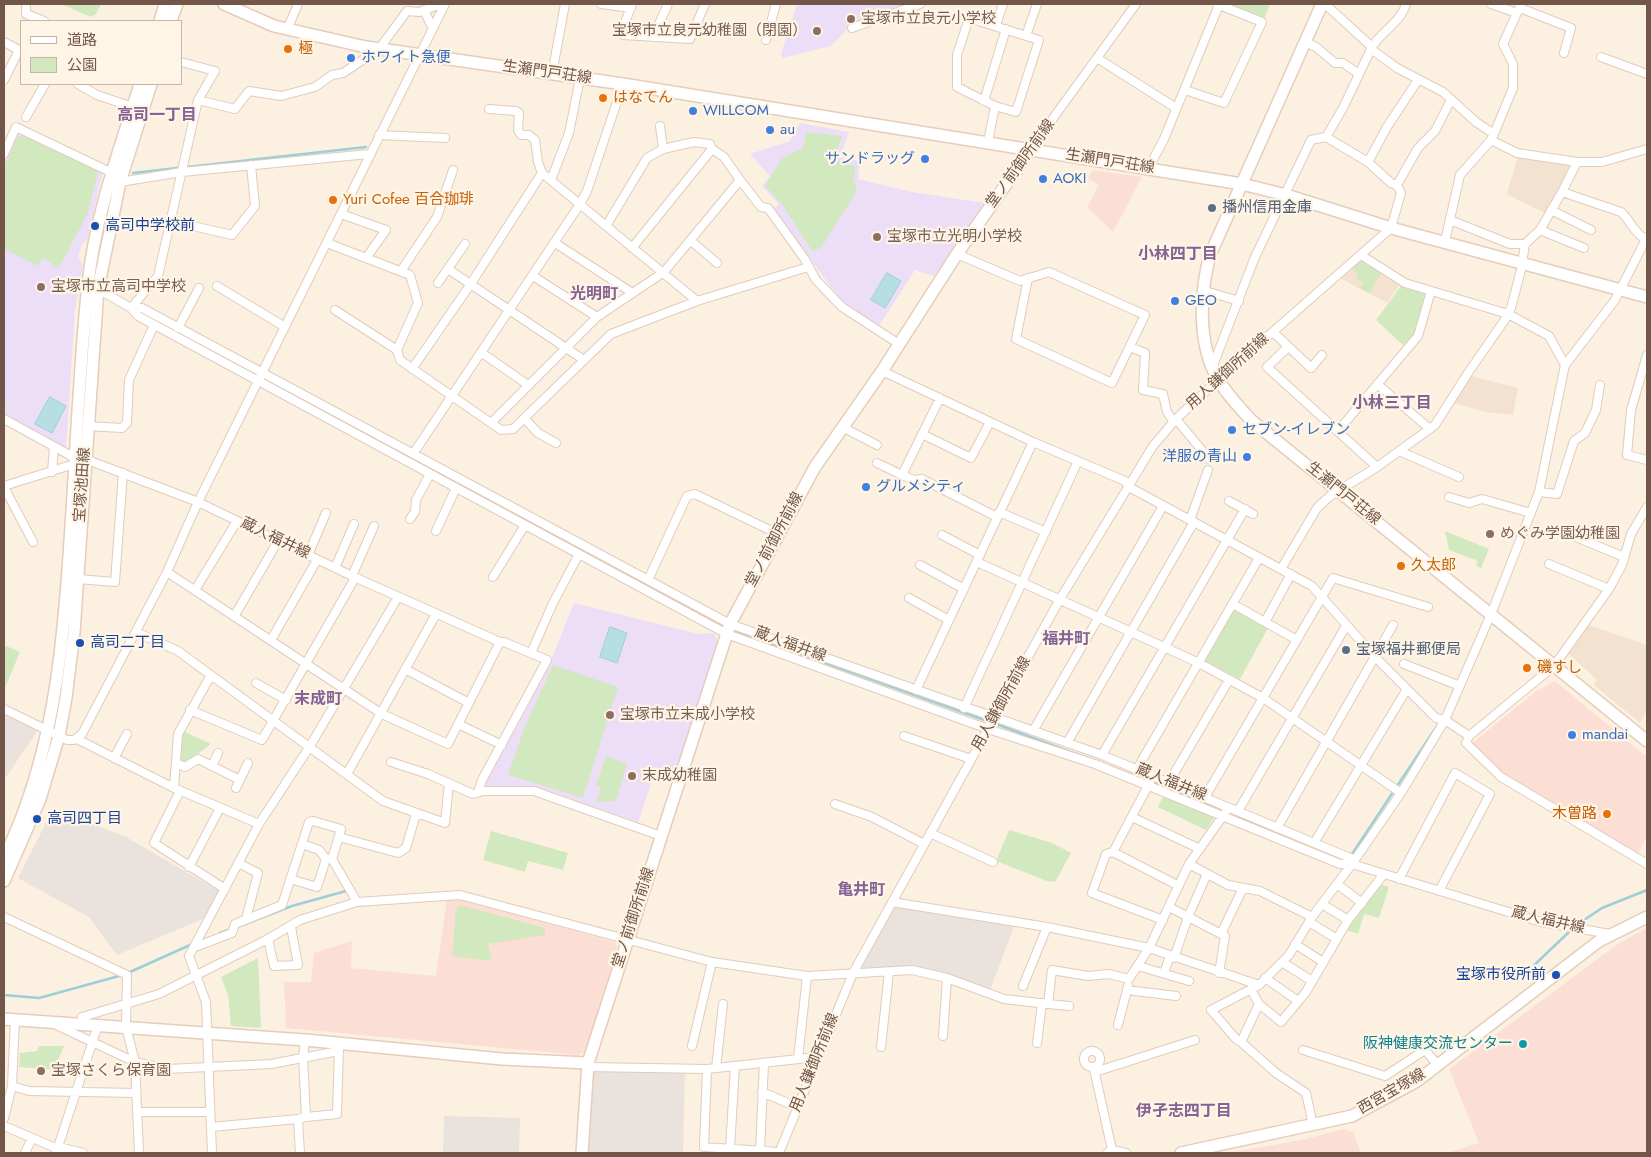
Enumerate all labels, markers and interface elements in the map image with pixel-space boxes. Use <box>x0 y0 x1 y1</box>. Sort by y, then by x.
place label: 宝塚市立良元小学校 <box>861 10 996 28</box>
marker: 宝塚市立良元小学校 <box>845 13 857 25</box>
legend <box>20 20 182 85</box>
place label: 宝塚市立良元幼稚園（閉園） <box>612 22 807 40</box>
marker: 宝塚市立良元幼稚園（閉園） <box>811 25 823 37</box>
text: 道路 <box>67 29 97 51</box>
place label: 極 <box>298 40 313 58</box>
marker: 極 <box>282 43 294 55</box>
place label: ホワイト急便 <box>361 49 451 67</box>
marker: ホワイト急便 <box>345 52 357 64</box>
text: 公園 <box>67 54 97 76</box>
street label: 生瀬門戸荘線 <box>501 58 593 88</box>
place label: はなてん <box>613 89 673 107</box>
marker: はなてん <box>597 92 609 104</box>
place label: WILLCOM <box>703 102 769 120</box>
marker: WILLCOM <box>687 105 699 117</box>
district label: 高司一丁目 <box>117 106 197 126</box>
street label: 堂ノ前御所前線 <box>983 116 1059 212</box>
place label: au <box>780 121 795 139</box>
marker: au <box>764 124 776 136</box>
street label: 生瀬門戸荘線 <box>1064 146 1156 178</box>
place label: サンドラッグ <box>825 150 915 168</box>
marker: サンドラッグ <box>919 153 931 165</box>
place label: AOKI <box>1053 170 1086 188</box>
marker: AOKI <box>1037 173 1049 185</box>
place label: Yuri Cofee 百合珈琲 <box>343 191 474 209</box>
marker: Yuri Cofee 百合珈琲 <box>327 194 339 206</box>
place label: 播州信用金庫 <box>1222 199 1312 217</box>
marker: 播州信用金庫 <box>1206 202 1218 214</box>
place label: 高司中学校前 <box>105 217 195 235</box>
marker: 高司中学校前 <box>89 220 101 232</box>
place label: 宝塚市立光明小学校 <box>887 228 1022 246</box>
marker: 宝塚市立光明小学校 <box>871 231 883 243</box>
district label: 小林四丁目 <box>1138 245 1218 265</box>
place label: 宝塚市立高司中学校 <box>51 278 186 296</box>
marker: 宝塚市立高司中学校 <box>35 281 47 293</box>
district label: 光明町 <box>570 285 618 305</box>
place label: GEO <box>1185 292 1217 310</box>
marker: GEO <box>1169 295 1181 307</box>
street label: 用人鎌御所前線 <box>1183 330 1273 414</box>
district label: 小林三丁目 <box>1352 394 1432 414</box>
place label: セブン-イレブン <box>1242 421 1350 439</box>
marker: セブン-イレブン <box>1226 424 1238 436</box>
street label: 宝塚池田線 <box>71 447 95 523</box>
place label: 洋服の青山 <box>1162 448 1237 466</box>
marker: 洋服の青山 <box>1241 451 1253 463</box>
street label: 生瀬門戸荘線 <box>1302 459 1384 529</box>
place label: グルメシティ <box>876 478 966 496</box>
marker: グルメシティ <box>860 481 872 493</box>
street label: 堂ノ前御所前線 <box>742 489 808 591</box>
street label: 蔵人福井線 <box>237 514 313 564</box>
place label: めぐみ学園幼稚園 <box>1500 525 1620 543</box>
marker: めぐみ学園幼稚園 <box>1484 528 1496 540</box>
place label: 久太郎 <box>1411 557 1456 575</box>
marker: 久太郎 <box>1395 560 1407 572</box>
street label: 蔵人福井線 <box>752 624 828 666</box>
district label: 福井町 <box>1042 630 1090 650</box>
place label: 高司二丁目 <box>90 634 165 652</box>
marker: 高司二丁目 <box>74 637 86 649</box>
place label: 宝塚福井郵便局 <box>1356 641 1461 659</box>
marker: 宝塚福井郵便局 <box>1340 644 1352 656</box>
street label: 用人鎌御所前線 <box>969 654 1035 754</box>
place label: 磯すし <box>1537 659 1582 677</box>
marker: 磯すし <box>1521 662 1533 674</box>
district label: 末成町 <box>294 690 342 710</box>
place label: 宝塚市立末成小学校 <box>620 706 755 724</box>
marker: 宝塚市立末成小学校 <box>604 709 616 721</box>
place label: mandai <box>1582 726 1628 744</box>
marker: mandai <box>1566 729 1578 741</box>
street label: 蔵人福井線 <box>1133 761 1209 805</box>
place label: 末成幼稚園 <box>642 767 717 785</box>
marker: 末成幼稚園 <box>626 770 638 782</box>
place label: 木曽路 <box>1552 805 1597 823</box>
marker: 木曽路 <box>1601 808 1613 820</box>
place label: 高司四丁目 <box>47 810 122 828</box>
marker: 高司四丁目 <box>31 813 43 825</box>
street label: 堂ノ前御所前線 <box>609 865 659 971</box>
district label: 亀井町 <box>837 881 885 901</box>
street label: 蔵人福井線 <box>1509 904 1587 938</box>
place label: 宝塚市役所前 <box>1456 966 1546 984</box>
marker: 宝塚市役所前 <box>1550 969 1562 981</box>
street label: 用人鎌御所前線 <box>787 1011 843 1115</box>
place label: 阪神健康交流センター <box>1363 1035 1513 1053</box>
marker: 阪神健康交流センター <box>1517 1038 1529 1050</box>
place label: 宝塚さくら保育園 <box>51 1062 171 1080</box>
marker: 宝塚さくら保育園 <box>35 1065 47 1077</box>
street label: 西宮宝塚線 <box>1355 1065 1429 1119</box>
district label: 伊孑志四丁目 <box>1136 1102 1232 1122</box>

